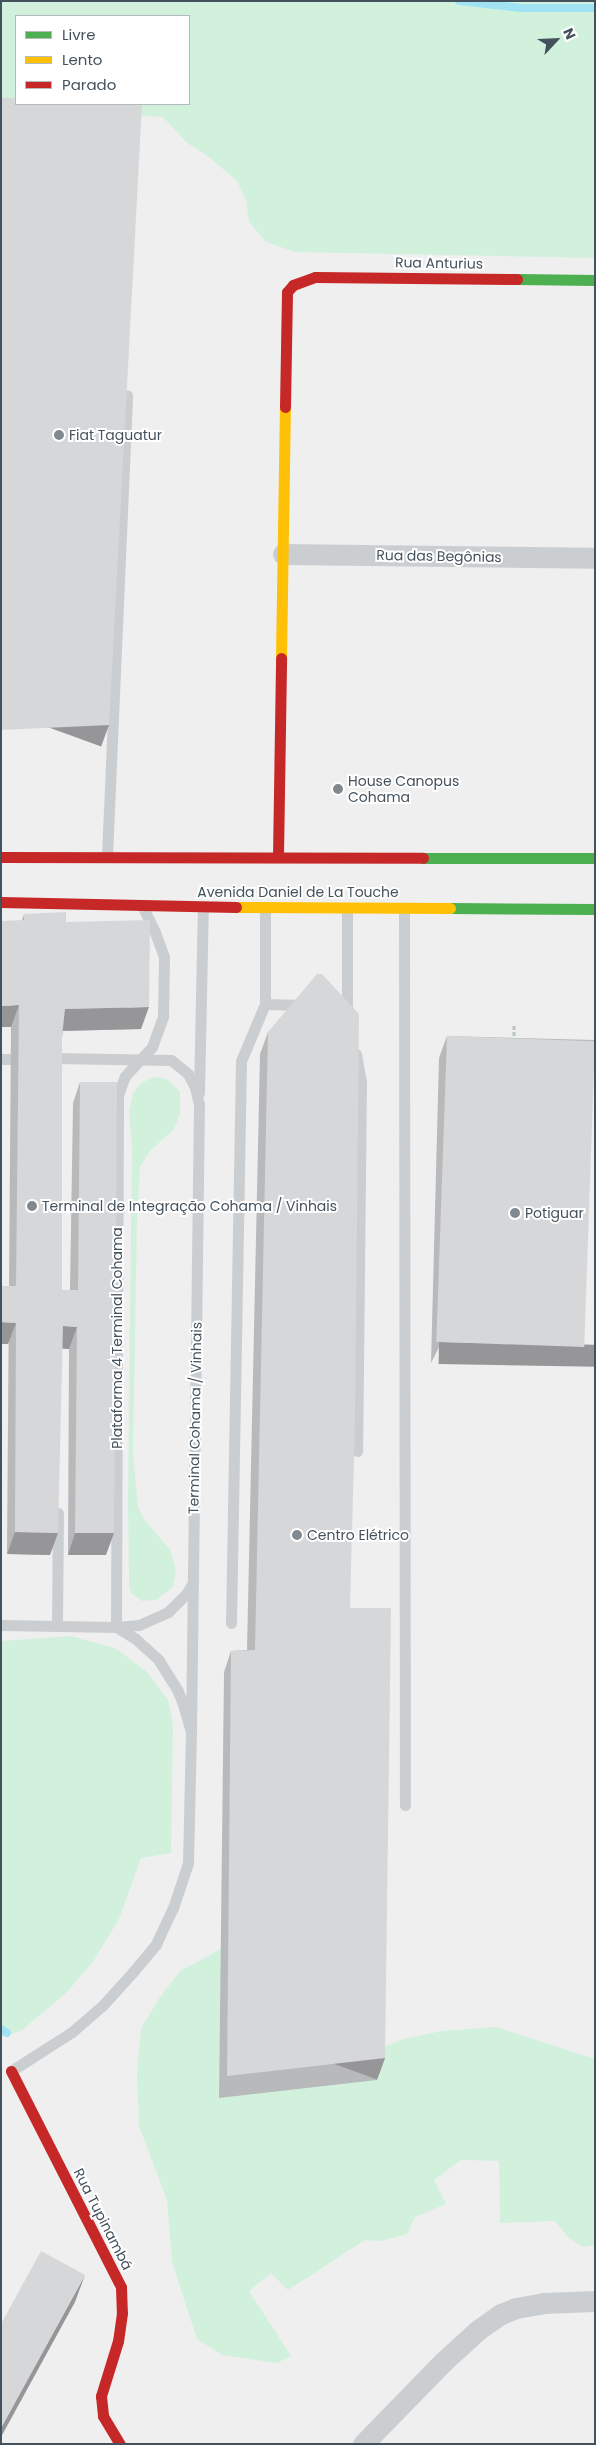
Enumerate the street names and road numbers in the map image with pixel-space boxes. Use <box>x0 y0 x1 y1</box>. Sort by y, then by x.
street label: Rua Anturius <box>395 254 483 272</box>
street label: Rua das Begônias <box>376 547 502 565</box>
street label: Avenida Daniel de La Touche <box>197 884 399 900</box>
street label: Plataforma 4 Terminal Cohama <box>109 1227 125 1449</box>
street label: Terminal Cohama / Vinhais <box>185 1322 205 1514</box>
street label: Rua Tupinambá <box>70 2165 136 2273</box>

